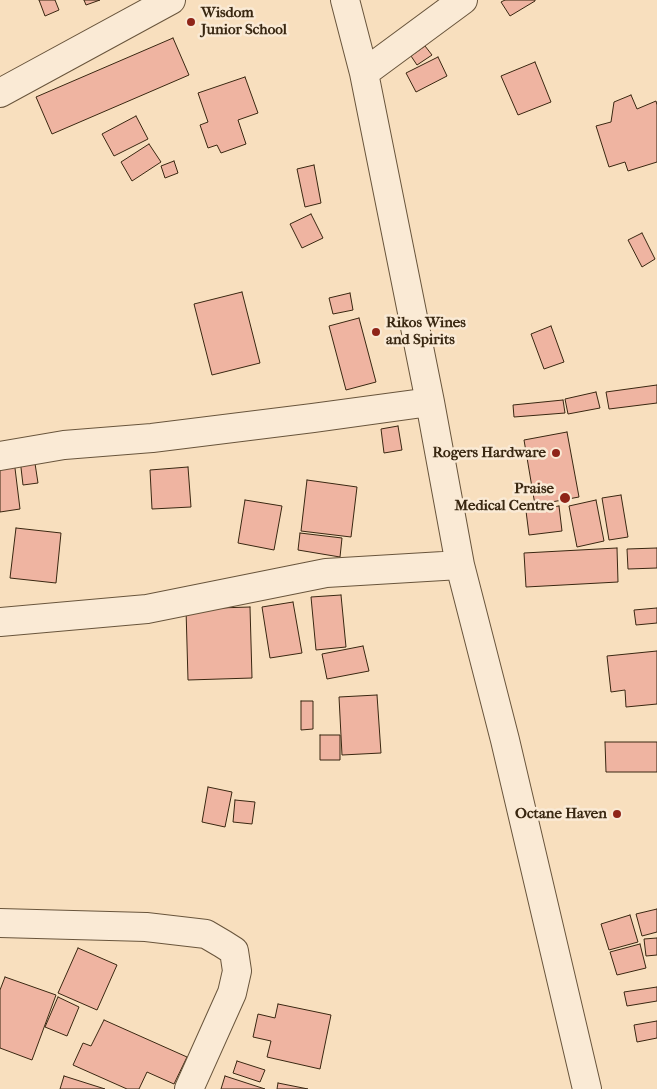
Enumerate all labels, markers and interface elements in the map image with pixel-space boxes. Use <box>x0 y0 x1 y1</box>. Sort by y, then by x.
place label: Wisdom Junior School <box>201 4 287 39</box>
marker: Wisdom Junior School <box>185 16 197 28</box>
place label: Rikos Wines and Spirits <box>386 314 466 349</box>
marker: Rikos Wines and Spirits <box>370 326 382 338</box>
place label: Rogers Hardware <box>432 444 546 462</box>
marker: Rogers Hardware <box>550 447 562 459</box>
place label: Praise Medical Centre <box>454 480 554 515</box>
marker: Praise Medical Centre <box>558 491 572 505</box>
place label: Octane Haven <box>515 805 607 823</box>
marker: Octane Haven <box>611 808 623 820</box>

